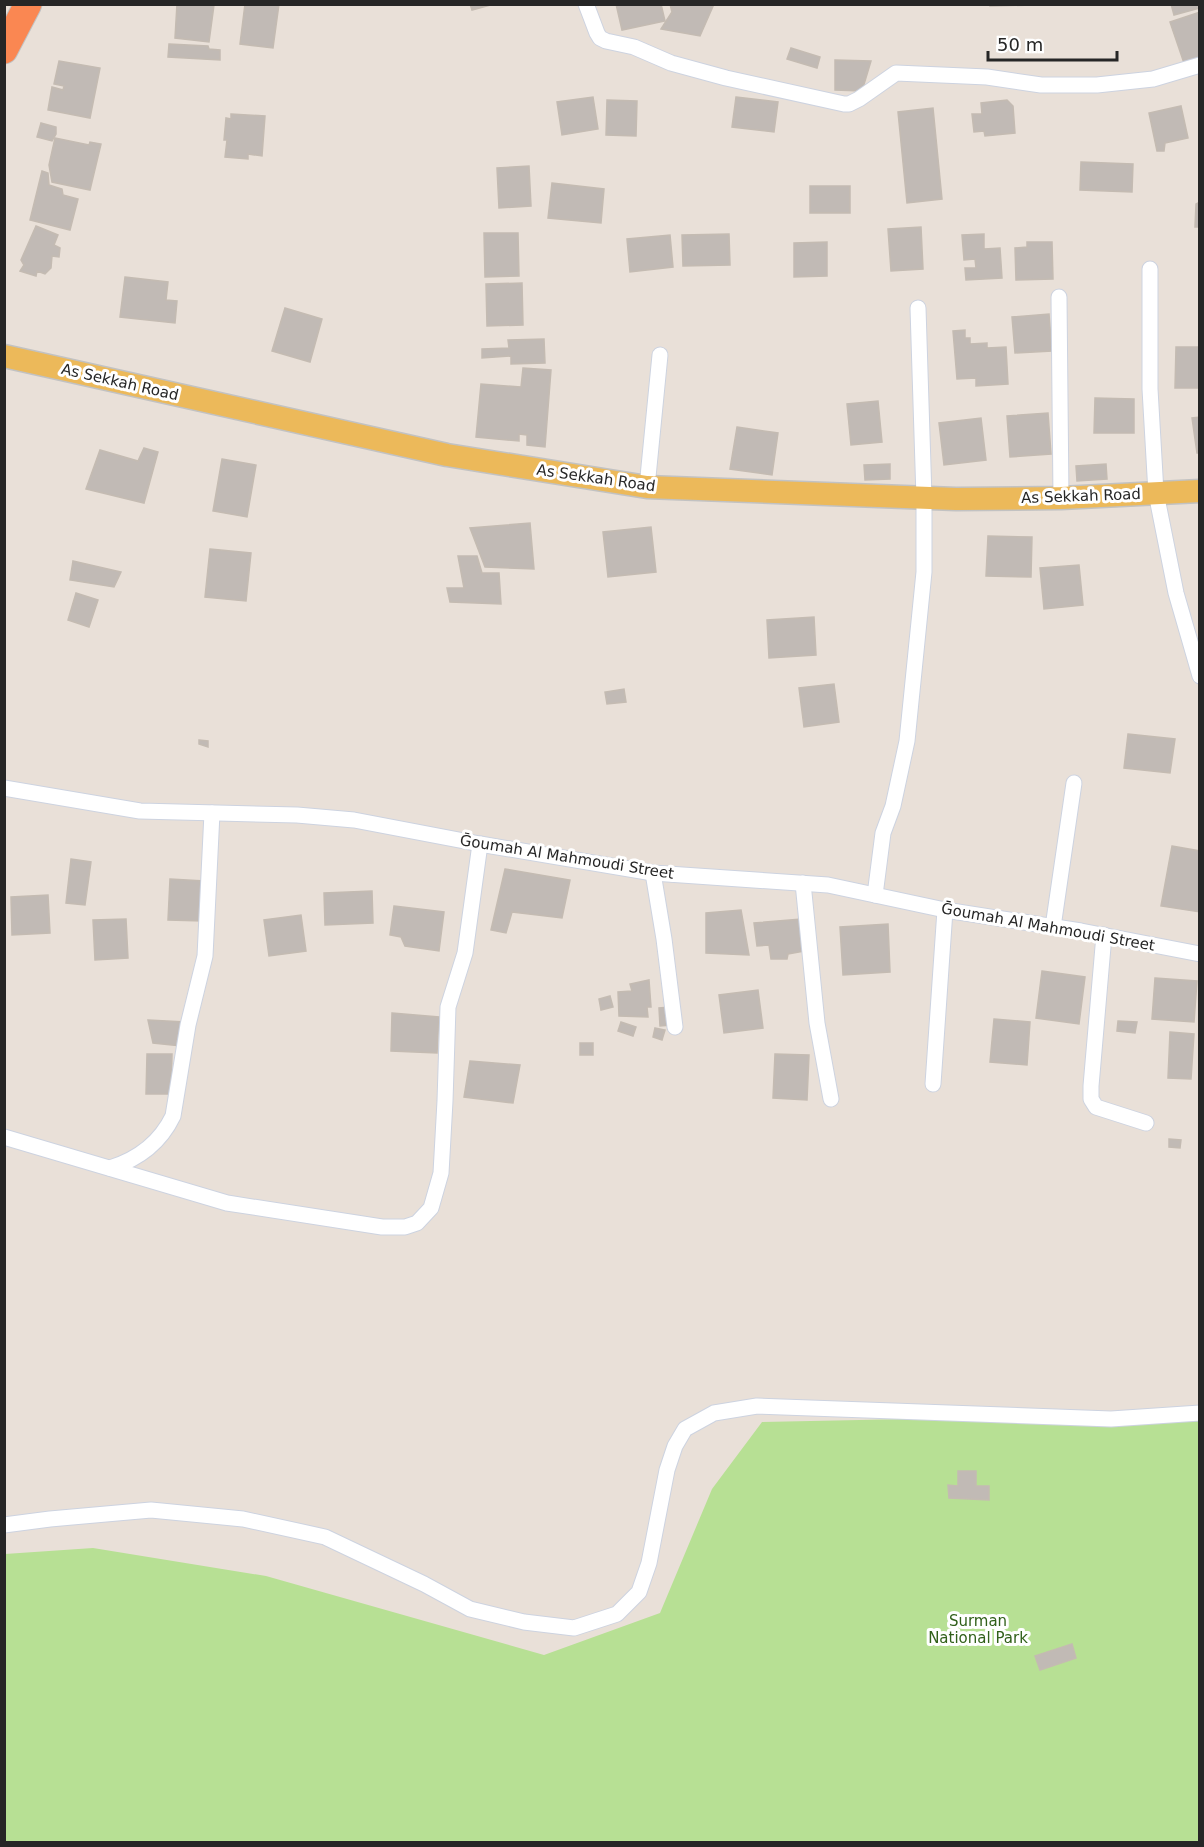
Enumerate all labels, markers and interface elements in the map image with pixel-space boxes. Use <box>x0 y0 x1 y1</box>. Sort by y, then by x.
scale bar <box>988 24 1117 62</box>
text: 50 m <box>997 34 1043 55</box>
street label: As Sekkah Road <box>60 360 180 404</box>
street label: As Sekkah Road <box>535 461 657 495</box>
street label: As Sekkah Road <box>1021 485 1141 507</box>
street label: Ḡoumah Al Mahmoudi Street <box>459 831 675 883</box>
street label: Ḡoumah Al Mahmoudi Street <box>940 899 1156 955</box>
park label: Surman National Park <box>928 1612 1028 1647</box>

